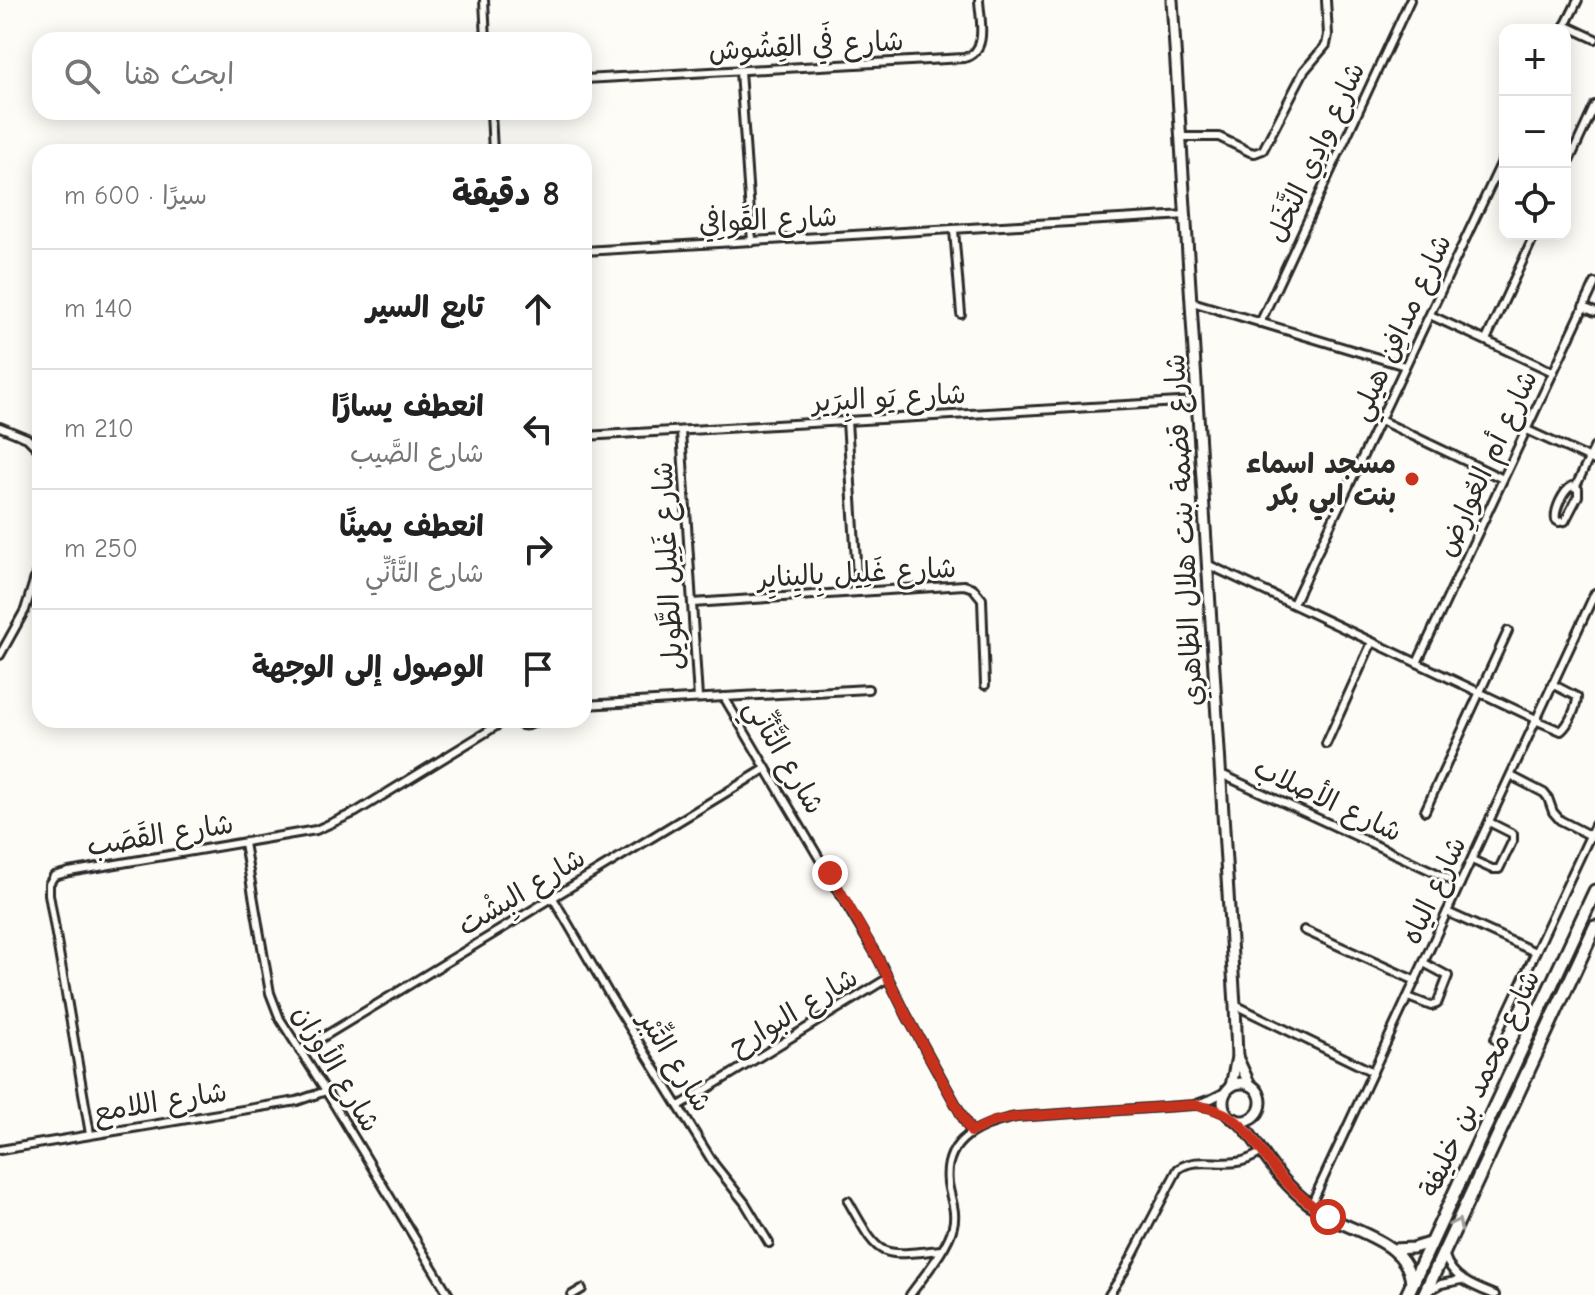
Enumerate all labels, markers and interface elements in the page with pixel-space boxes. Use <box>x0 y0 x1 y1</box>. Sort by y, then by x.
street label: شارع فَي القِشُوش <box>707 16 905 71</box>
map controls <box>1499 24 1571 240</box>
button: + <box>1499 24 1571 96</box>
search box <box>32 32 592 120</box>
icon: search <box>60 54 104 98</box>
street label: شارع وادِي النَّخَل <box>1258 56 1375 249</box>
text: ابحث هنا <box>124 57 234 92</box>
button: − <box>1499 96 1571 168</box>
button: locate <box>1499 168 1571 240</box>
text: 8 دقيقة <box>452 174 560 214</box>
text: سيرًا · 600 m <box>64 181 207 211</box>
street label: شارع القَوافِي <box>698 198 838 244</box>
street label: شارع مدافِن هيلي <box>1344 229 1465 429</box>
icon: ahead <box>516 287 560 331</box>
text: تابع السير <box>366 290 484 325</box>
text: 140 m <box>64 294 133 324</box>
street label: شارع قضمة بنت هلال الظاهري <box>1159 353 1213 707</box>
street label: شارع أم العُوارِض <box>1430 365 1548 564</box>
street label: شارع يَو البِرَير <box>809 378 967 423</box>
text: انعطف يسارًا <box>332 389 484 424</box>
icon: left <box>516 407 560 451</box>
text: 210 m <box>64 414 134 444</box>
text: شارع الصَّيب <box>350 439 484 469</box>
place label: مسجد اسماء بنت ابي بكر <box>1246 448 1396 521</box>
street label: شارع غَلِيل الطَّويل <box>646 461 692 671</box>
marker: مسجد اسماء بنت ابي بكر <box>1403 470 1421 488</box>
text: انعطف يمينًا <box>339 509 484 544</box>
icon: right <box>516 527 560 571</box>
text: 250 m <box>64 534 138 564</box>
street label: شارع غَلِيل بِاليِنايِر <box>755 551 957 600</box>
text: شارع التَّأنِّي <box>365 559 484 589</box>
icon: arrive <box>516 647 560 691</box>
text: الوصول إلى الوجهة <box>252 650 484 685</box>
street label: شارع التَّأنِّي <box>731 691 835 824</box>
street label: شارع الأصلاب <box>1247 749 1408 851</box>
street label: شارع القَصَب <box>84 806 236 865</box>
street label: شارع الياه <box>1395 832 1475 950</box>
street label: شارع البِشْت <box>452 841 594 947</box>
route end <box>812 855 848 891</box>
street label: شارع البوارح <box>724 961 865 1065</box>
street label: شارع محمد بن خليفة <box>1413 965 1549 1203</box>
street label: شارع الأوزان <box>283 998 389 1139</box>
street label: شارع التِّبْر <box>628 1002 721 1119</box>
street label: شارع اللامع <box>91 1076 230 1131</box>
route start <box>1310 1199 1346 1235</box>
one-way arrow <box>1447 1218 1463 1233</box>

